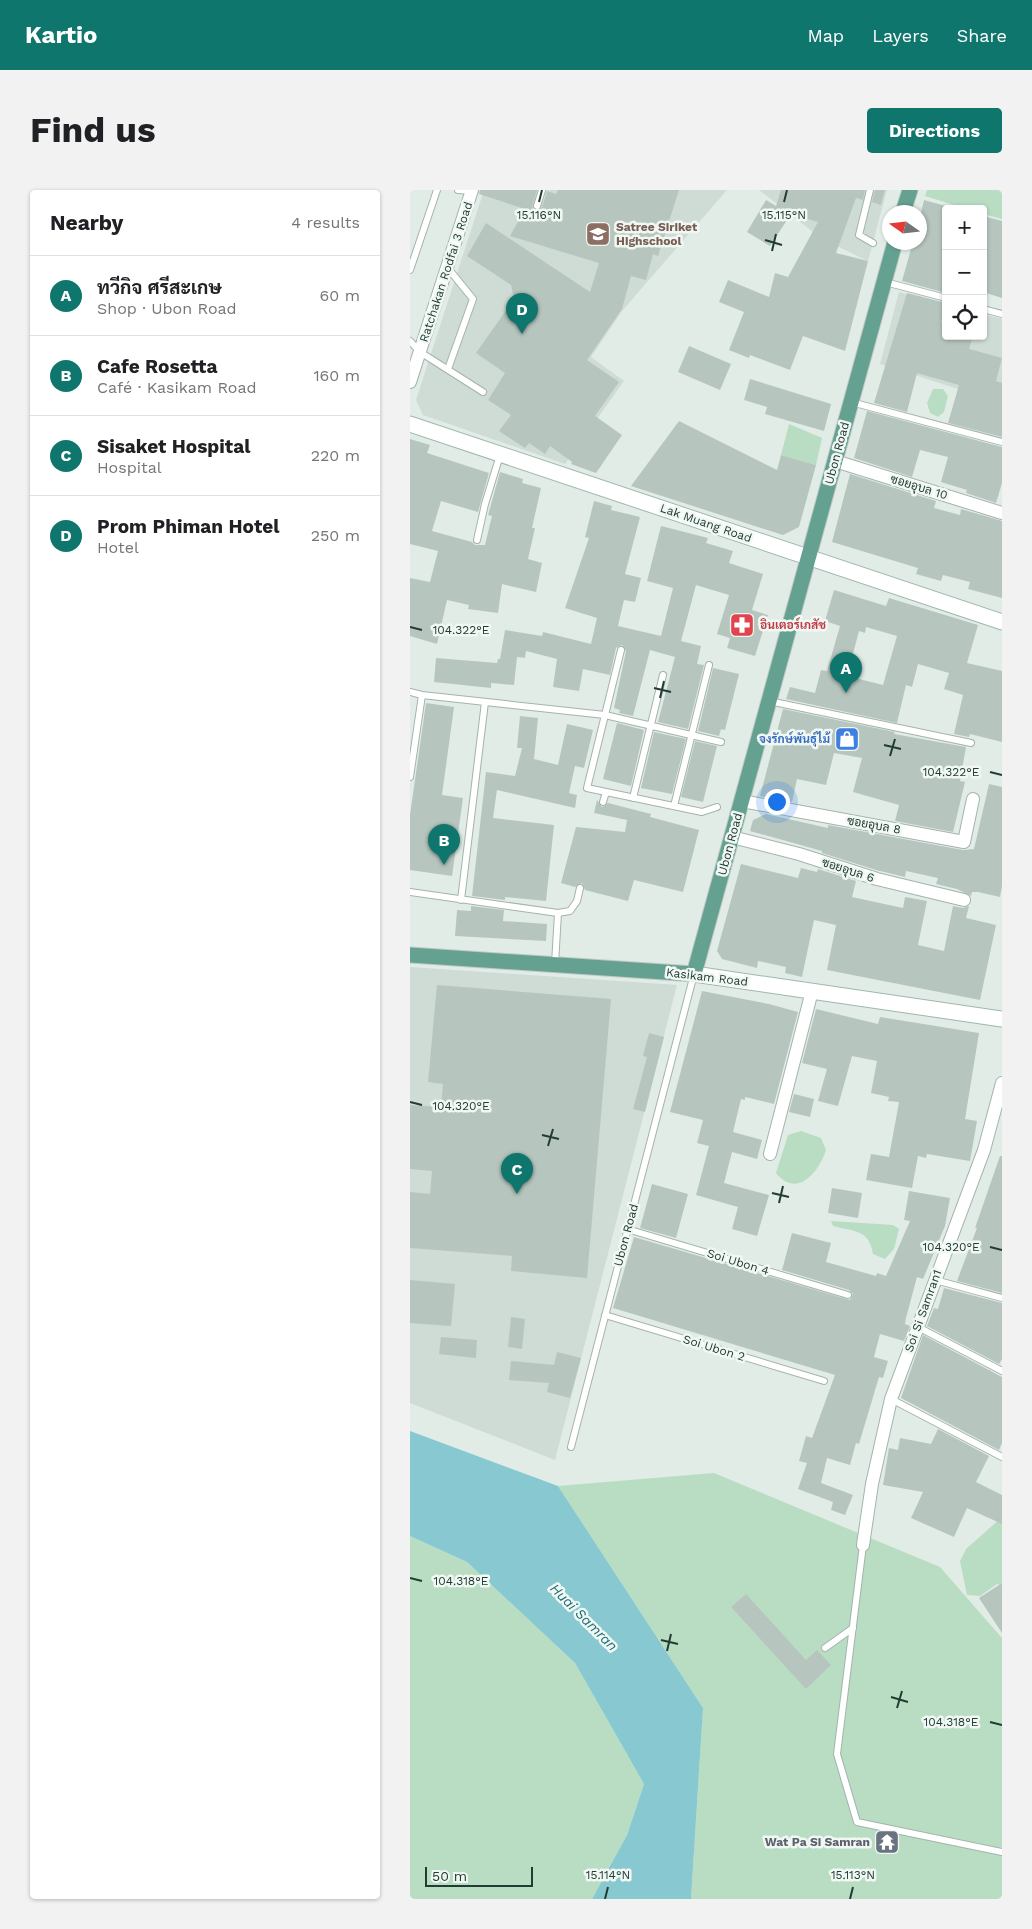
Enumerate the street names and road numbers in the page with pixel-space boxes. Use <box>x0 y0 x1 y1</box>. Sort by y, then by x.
street label: Ratchakan Rodfai 3 Road <box>417 200 475 344</box>
street label: Ubon Road <box>822 420 852 486</box>
street label: ซอยอุบล 10 <box>888 472 949 504</box>
street label: Lak Muang Road <box>658 501 754 545</box>
street label: Ubon Road <box>715 811 745 877</box>
street label: ซอยอุบล 8 <box>846 813 902 839</box>
street label: ซอยอุบล 6 <box>819 855 876 887</box>
street label: Kasikam Road <box>665 965 749 989</box>
street label: Ubon Road <box>611 1202 641 1268</box>
street label: Soi Ubon 4 <box>705 1246 771 1278</box>
street label: Soi Si Samran1 <box>902 1268 944 1354</box>
street label: Soi Ubon 2 <box>681 1332 747 1364</box>

